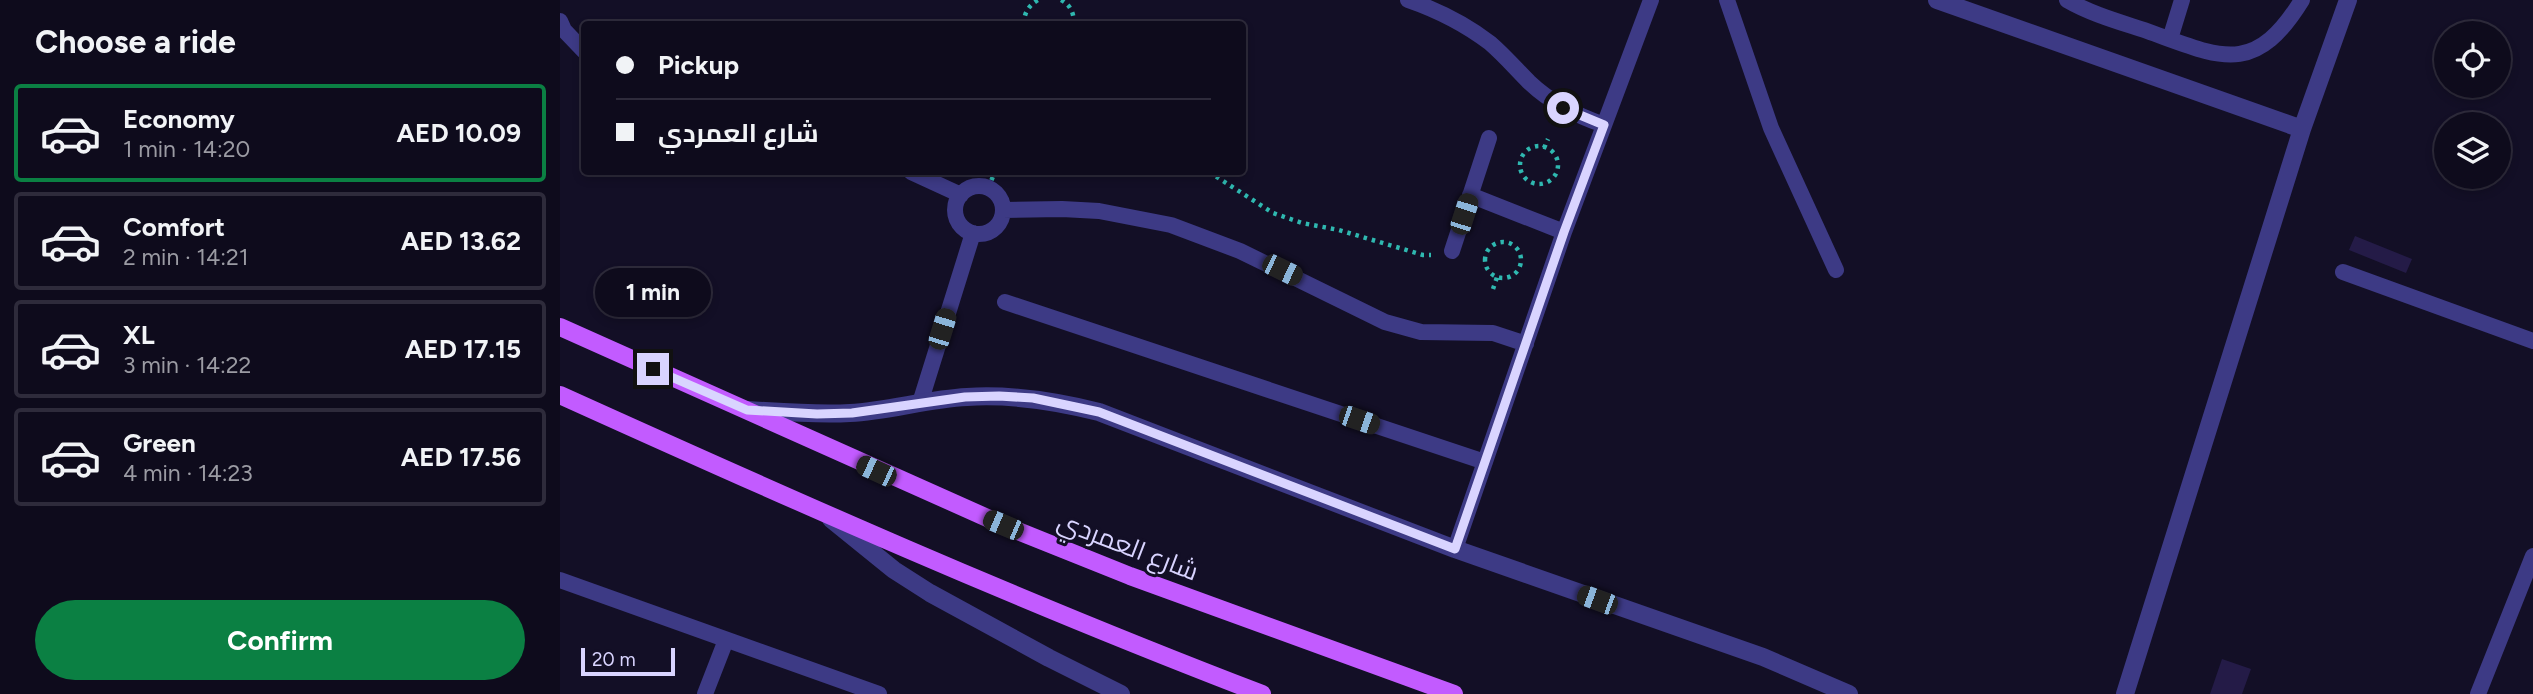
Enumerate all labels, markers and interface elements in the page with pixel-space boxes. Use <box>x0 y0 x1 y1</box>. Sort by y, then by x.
map controls <box>2434 21 2511 189</box>
button: locate <box>2434 21 2511 98</box>
text: Choose a ride <box>35 23 236 61</box>
text: Pickup <box>658 49 739 81</box>
route start <box>1547 92 1579 124</box>
icon: car <box>39 102 102 165</box>
text: Economy <box>123 103 235 135</box>
button: layers <box>2434 112 2511 189</box>
text: AED 10.09 <box>397 117 521 149</box>
text: شارع العمردي <box>658 117 819 149</box>
text: 1 min · 14:20 <box>123 135 250 163</box>
car <box>1448 191 1481 237</box>
icon: car <box>39 210 102 273</box>
text: Comfort <box>123 211 225 243</box>
text: AED 13.62 <box>401 225 521 257</box>
text: 2 min · 14:21 <box>123 243 248 271</box>
car <box>1259 251 1306 289</box>
callout: 1 min <box>595 268 711 316</box>
text: 1 min <box>626 278 680 306</box>
car <box>926 306 959 352</box>
icon: car <box>39 318 102 381</box>
text: XL <box>123 319 155 351</box>
text: AED 17.15 <box>405 333 521 365</box>
text: 3 min · 14:22 <box>123 351 251 379</box>
route end <box>637 353 669 385</box>
car <box>1336 403 1383 437</box>
icon: car <box>39 426 102 489</box>
text: Green <box>123 427 196 459</box>
text: AED 17.56 <box>401 441 521 473</box>
car <box>853 453 900 489</box>
text: 4 min · 14:23 <box>123 459 253 487</box>
street label: شارع العمردي <box>1051 504 1203 591</box>
car <box>980 507 1027 543</box>
car <box>1574 583 1621 617</box>
button: Confirm <box>35 600 525 680</box>
scale bar <box>581 645 676 677</box>
text: 20 m <box>592 648 636 671</box>

